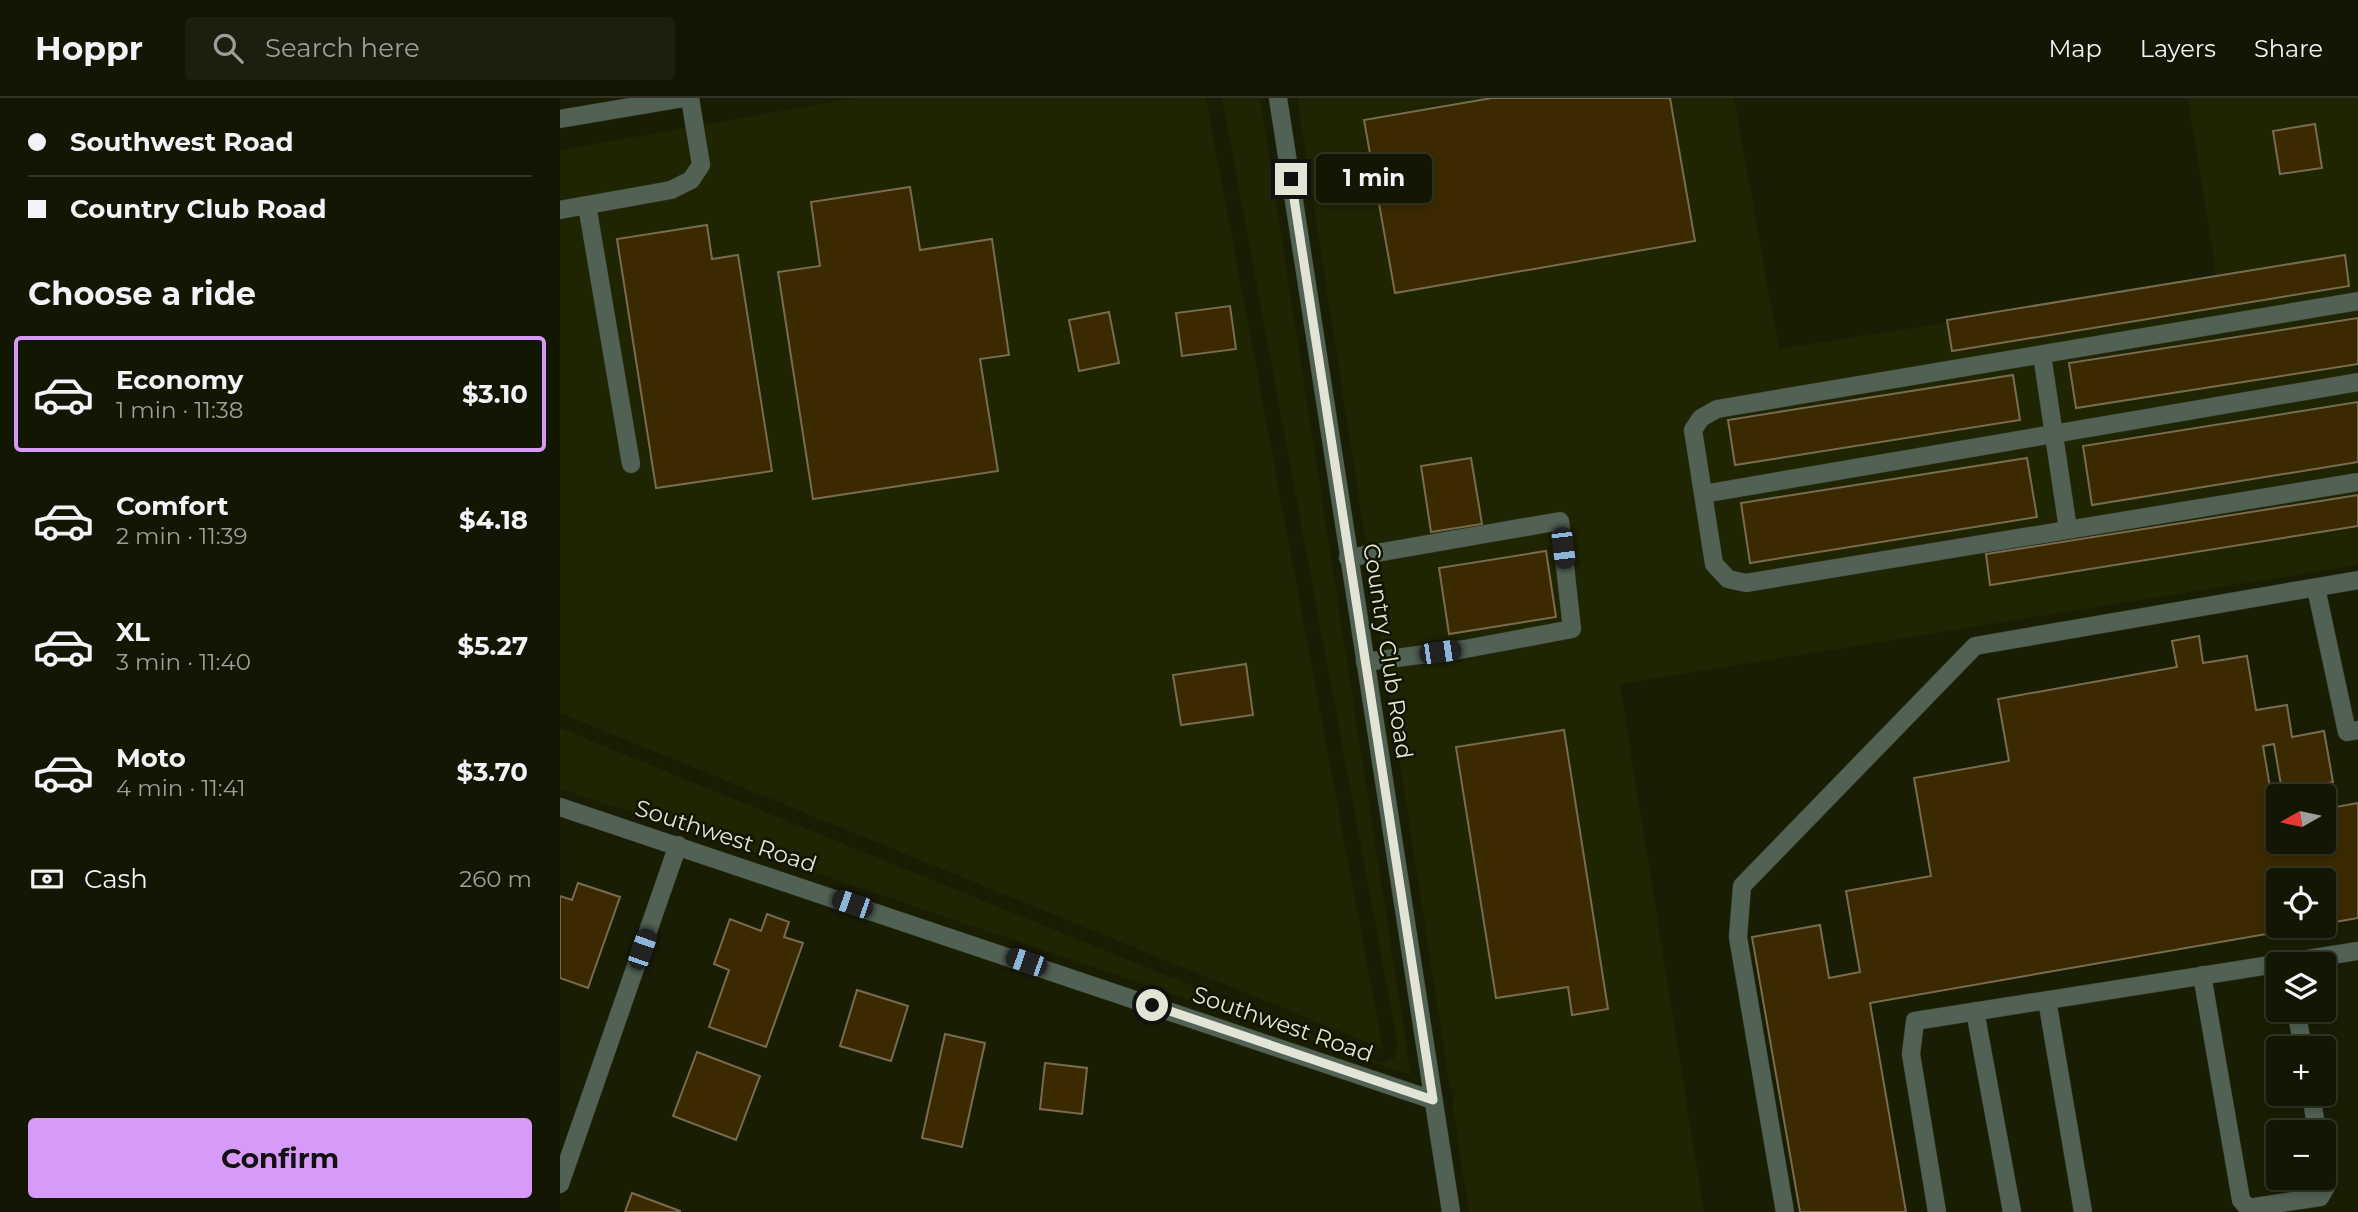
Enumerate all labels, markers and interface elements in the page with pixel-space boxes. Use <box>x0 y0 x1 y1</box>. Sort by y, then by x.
search box <box>185 17 675 80</box>
text: Hoppr <box>35 28 143 68</box>
icon: search <box>209 29 247 67</box>
text: Search here <box>265 32 420 64</box>
text: Map <box>2048 34 2102 63</box>
text: Layers <box>2140 34 2216 63</box>
text: Share <box>2254 34 2323 63</box>
text: Southwest Road <box>70 126 293 158</box>
callout: 1 min <box>1316 154 1431 204</box>
route end <box>1275 163 1307 195</box>
text: 1 min <box>1343 164 1405 192</box>
text: Country Club Road <box>70 193 326 225</box>
text: Choose a ride <box>28 274 256 313</box>
icon: car <box>32 363 95 426</box>
text: Economy <box>116 364 243 396</box>
text: $3.10 <box>462 378 528 410</box>
text: 1 min · 11:38 <box>116 396 243 424</box>
icon: car <box>32 489 95 552</box>
text: Comfort <box>116 490 228 522</box>
text: $4.18 <box>459 504 528 536</box>
text: 2 min · 11:39 <box>116 522 248 550</box>
car <box>1551 526 1576 570</box>
street label: Country Club Road <box>1357 541 1419 761</box>
icon: car <box>32 615 95 678</box>
text: XL <box>116 616 150 648</box>
text: $5.27 <box>457 630 528 662</box>
car <box>1418 639 1463 665</box>
text: 3 min · 11:40 <box>116 648 251 676</box>
icon: car <box>32 741 95 804</box>
text: Moto <box>116 742 186 774</box>
text: $3.70 <box>456 756 528 788</box>
text: 4 min · 11:41 <box>116 774 246 802</box>
north arrow <box>2266 784 2336 854</box>
map controls <box>2266 784 2336 1190</box>
street label: Southwest Road <box>632 793 820 879</box>
icon: cash <box>28 860 66 898</box>
text: Cash <box>84 863 148 895</box>
text: 260 m <box>459 865 532 893</box>
button: locate <box>2266 868 2336 938</box>
car <box>829 887 876 921</box>
car <box>626 926 659 972</box>
car <box>1003 945 1050 979</box>
button: layers <box>2266 952 2336 1022</box>
street label: Southwest Road <box>1189 980 1377 1068</box>
route start <box>1136 989 1168 1021</box>
button: + <box>2266 1036 2336 1106</box>
button: Confirm <box>28 1118 532 1198</box>
button: − <box>2266 1120 2336 1190</box>

